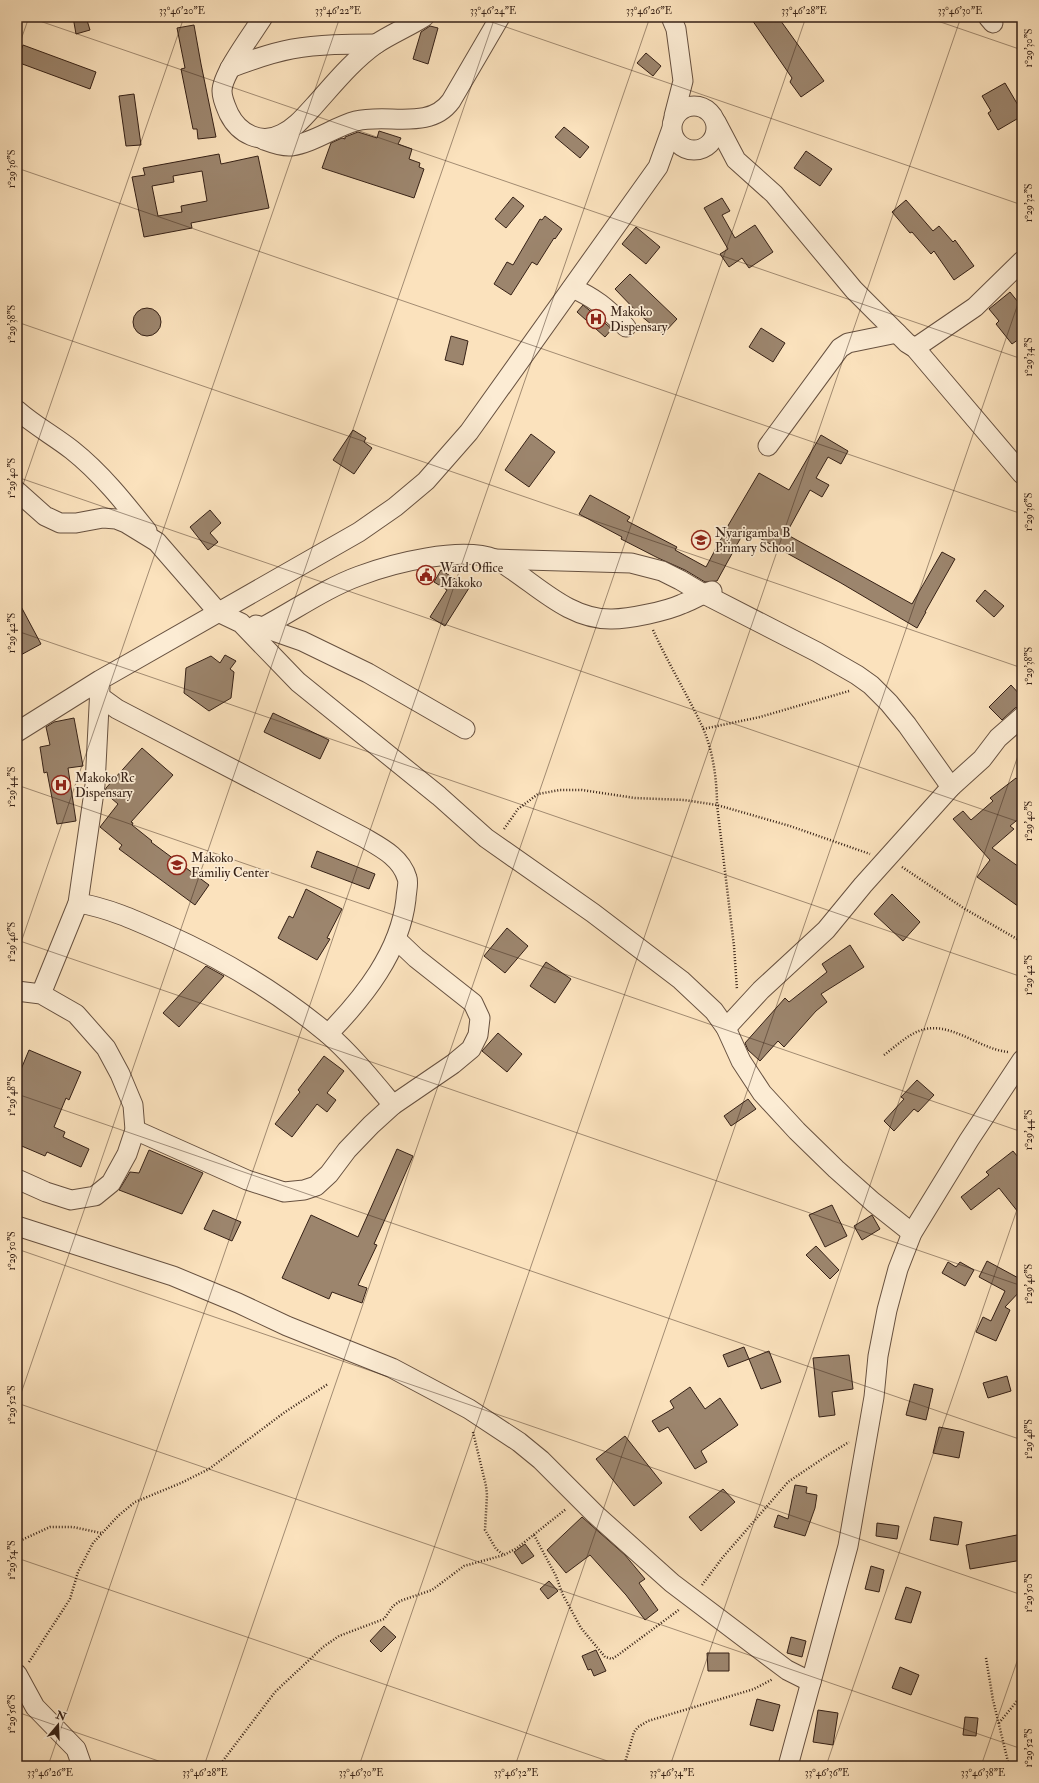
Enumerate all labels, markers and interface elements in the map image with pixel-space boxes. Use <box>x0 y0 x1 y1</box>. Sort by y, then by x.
text: 33°46'20"E <box>159 5 205 17</box>
text: 33°46'22"E <box>315 5 361 17</box>
text: 33°46'24"E <box>470 5 516 17</box>
text: 33°46'26"E <box>626 5 672 17</box>
text: 33°46'28"E <box>781 5 827 17</box>
text: 33°46'30"E <box>938 5 982 17</box>
text: 1°29'30"S <box>1023 29 1035 67</box>
text: 1°29'36"S <box>6 150 18 188</box>
text: 1°29'32"S <box>1023 184 1035 222</box>
place label: Makoko Dispensary <box>610 304 668 336</box>
text: 1°29'38"S <box>6 305 18 343</box>
hospital icon: Makoko Dispensary <box>585 308 607 330</box>
text: 1°29'34"S <box>1023 338 1035 376</box>
text: 1°29'40"S <box>6 458 18 498</box>
text: 1°29'36"S <box>1023 493 1035 531</box>
place label: Nyarigamba B Primary School <box>715 525 795 557</box>
school or university icon: Nyarigamba B Primary School <box>690 529 712 551</box>
place label: Ward Office Makoko <box>439 560 504 591</box>
public building icon: Ward Office Makoko <box>415 564 437 586</box>
text: 1°29'42"S <box>6 613 18 653</box>
text: 1°29'38"S <box>1023 647 1035 685</box>
text: 1°29'44"S <box>6 767 18 807</box>
place label: Makoko Rc Dispensary <box>75 770 134 802</box>
hospital icon: Makoko Rc Dispensary <box>50 774 72 796</box>
text: 1°29'40"S <box>1023 801 1035 841</box>
place label: Makoko Familiy Center <box>191 850 269 882</box>
school or university icon: Makoko Familiy Center <box>166 854 188 876</box>
text: 1°29'46"S <box>6 922 18 962</box>
text: 1°29'42"S <box>1023 955 1035 995</box>
text: 1°29'48"S <box>6 1076 18 1116</box>
text: 1°29'44"S <box>1023 1110 1035 1150</box>
text: 1°29'50"S <box>6 1231 18 1271</box>
text: 1°29'46"S <box>1023 1264 1035 1304</box>
text: 1°29'52"S <box>6 1385 18 1425</box>
text: 1°29'48"S <box>1023 1419 1035 1459</box>
text: 1°29'54"S <box>6 1540 18 1580</box>
text: 1°29'50"S <box>1023 1573 1035 1613</box>
text: 1°29'56"S <box>6 1694 18 1734</box>
north arrow <box>38 1705 78 1745</box>
text: N <box>53 1708 69 1724</box>
text: 1°29'52"S <box>1023 1728 1035 1768</box>
text: 33°46'26"E <box>27 1767 73 1779</box>
text: 33°46'28"E <box>182 1767 228 1779</box>
text: 33°46'30"E <box>339 1767 383 1779</box>
text: 33°46'32"E <box>494 1767 538 1779</box>
text: 33°46'34"E <box>650 1767 694 1779</box>
text: 33°46'36"E <box>805 1767 849 1779</box>
text: 33°46'38"E <box>961 1767 1005 1779</box>

